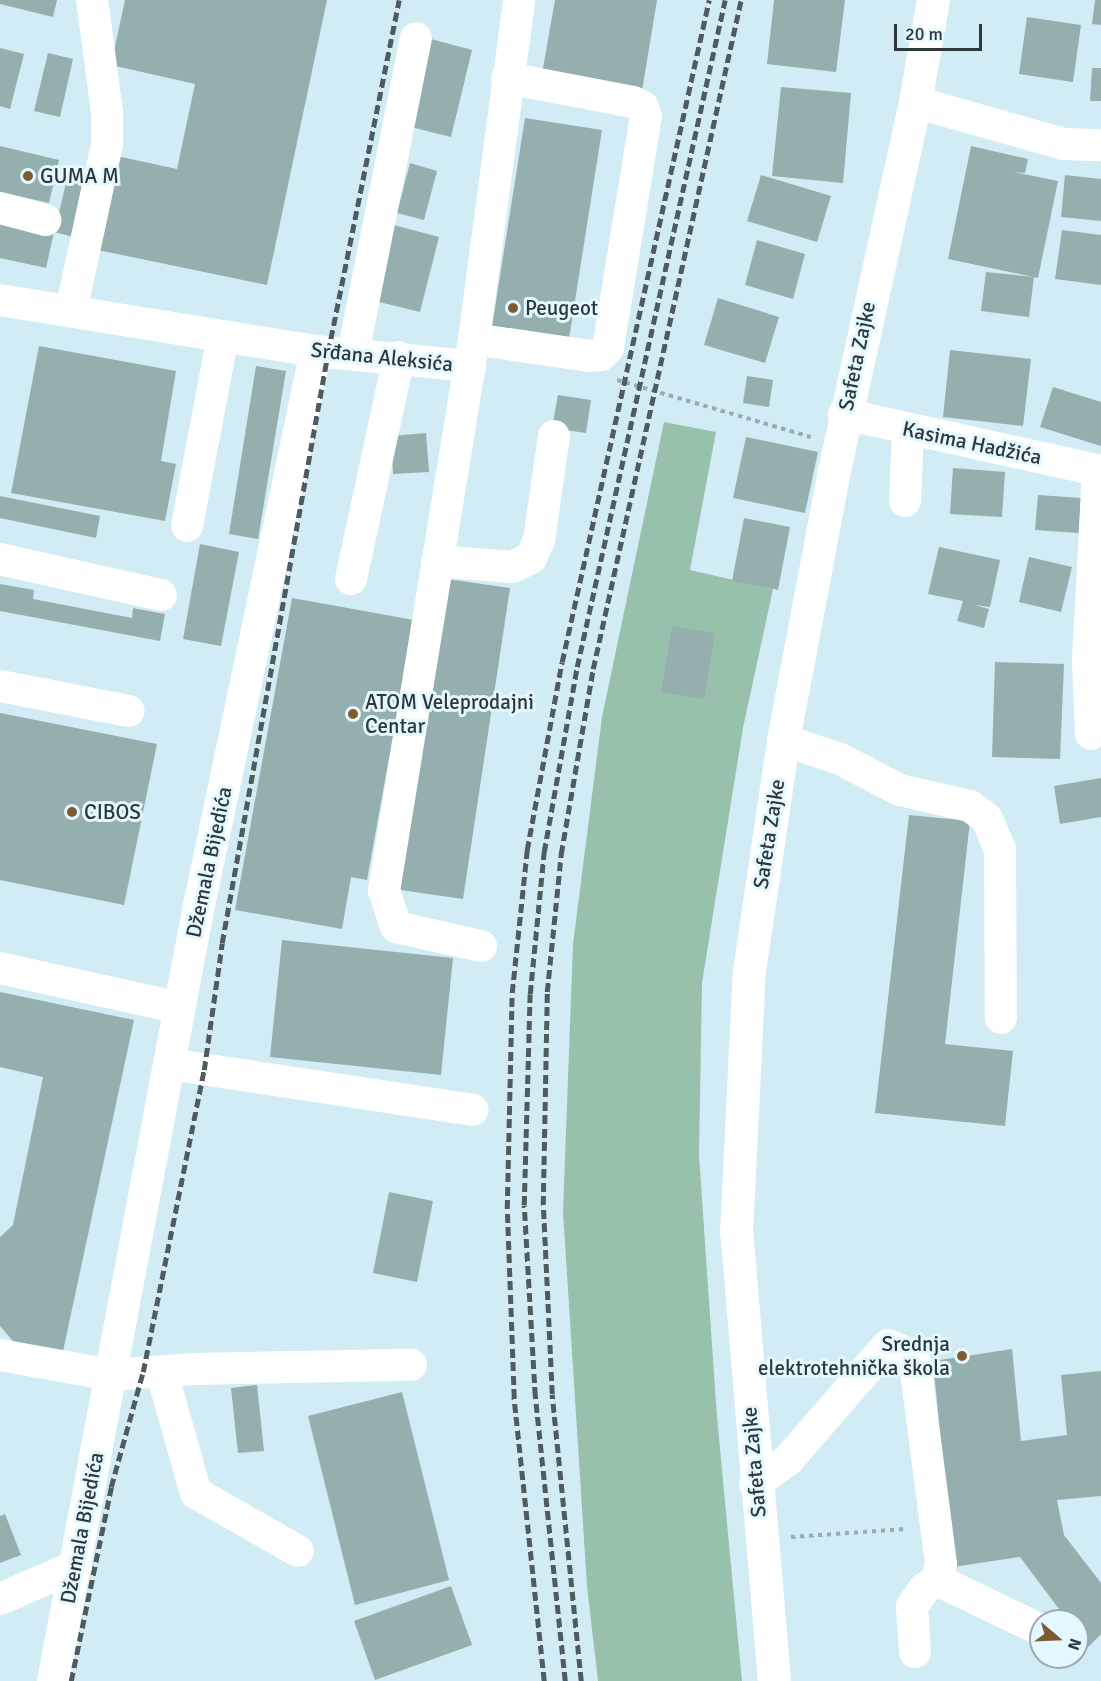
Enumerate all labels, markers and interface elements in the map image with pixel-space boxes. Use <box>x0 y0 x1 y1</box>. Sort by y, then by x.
scale bar <box>897 12 986 50</box>
text: 20 m <box>905 23 943 45</box>
place label: GUMA M <box>40 163 119 189</box>
marker: GUMA M <box>21 169 35 183</box>
place label: Peugeot <box>525 295 598 321</box>
street label: Safeta Zajke <box>833 299 881 413</box>
marker: Peugeot <box>506 301 520 315</box>
street label: Srđana Aleksića <box>310 337 454 377</box>
street label: Kasima Hadžića <box>900 416 1044 470</box>
place label: ATOM Veleprodajni Centar <box>365 689 534 739</box>
marker: ATOM Veleprodajni Centar <box>346 707 360 721</box>
street label: Safeta Zajke <box>748 777 790 891</box>
street label: Džemala Bijedića <box>181 784 237 940</box>
place label: CIBOS <box>84 799 141 825</box>
marker: CIBOS <box>65 805 79 819</box>
place label: Srednja elektrotehnička škola <box>758 1331 950 1381</box>
marker: Srednja elektrotehnička škola <box>955 1349 969 1363</box>
street label: Safeta Zajke <box>737 1406 771 1518</box>
street label: Džemala Bijedića <box>55 1450 109 1606</box>
north arrow <box>1029 1609 1089 1669</box>
text: N <box>1063 1636 1085 1653</box>

